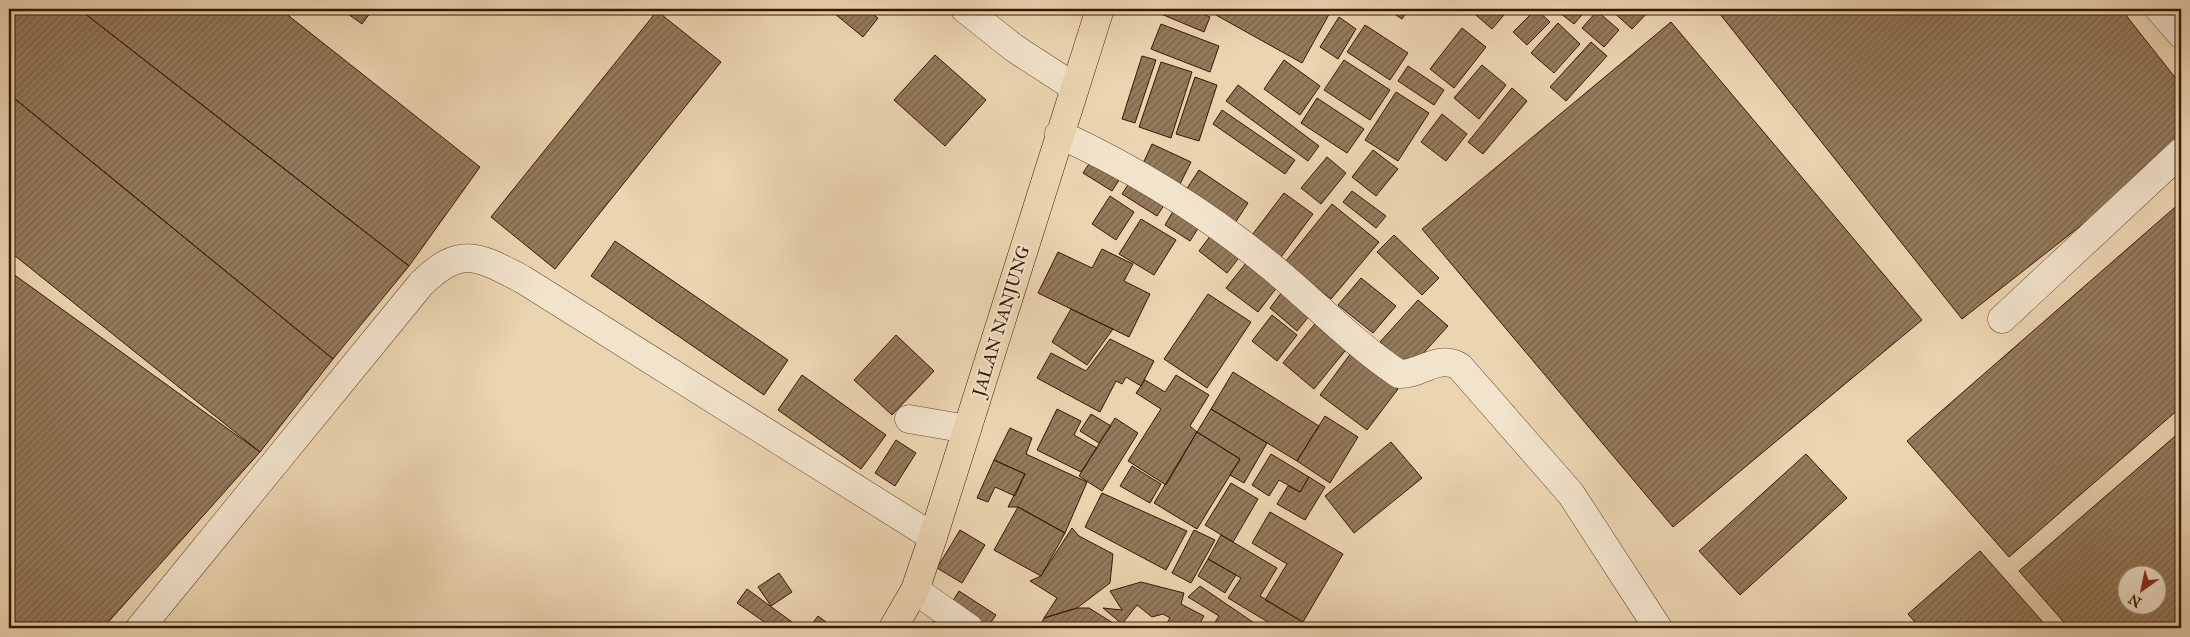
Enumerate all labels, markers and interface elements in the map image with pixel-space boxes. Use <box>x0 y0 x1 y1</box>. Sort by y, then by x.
street label: JALAN NANJUNG <box>967 243 1035 401</box>
north arrow <box>2118 564 2168 614</box>
text: N <box>2125 590 2145 611</box>

